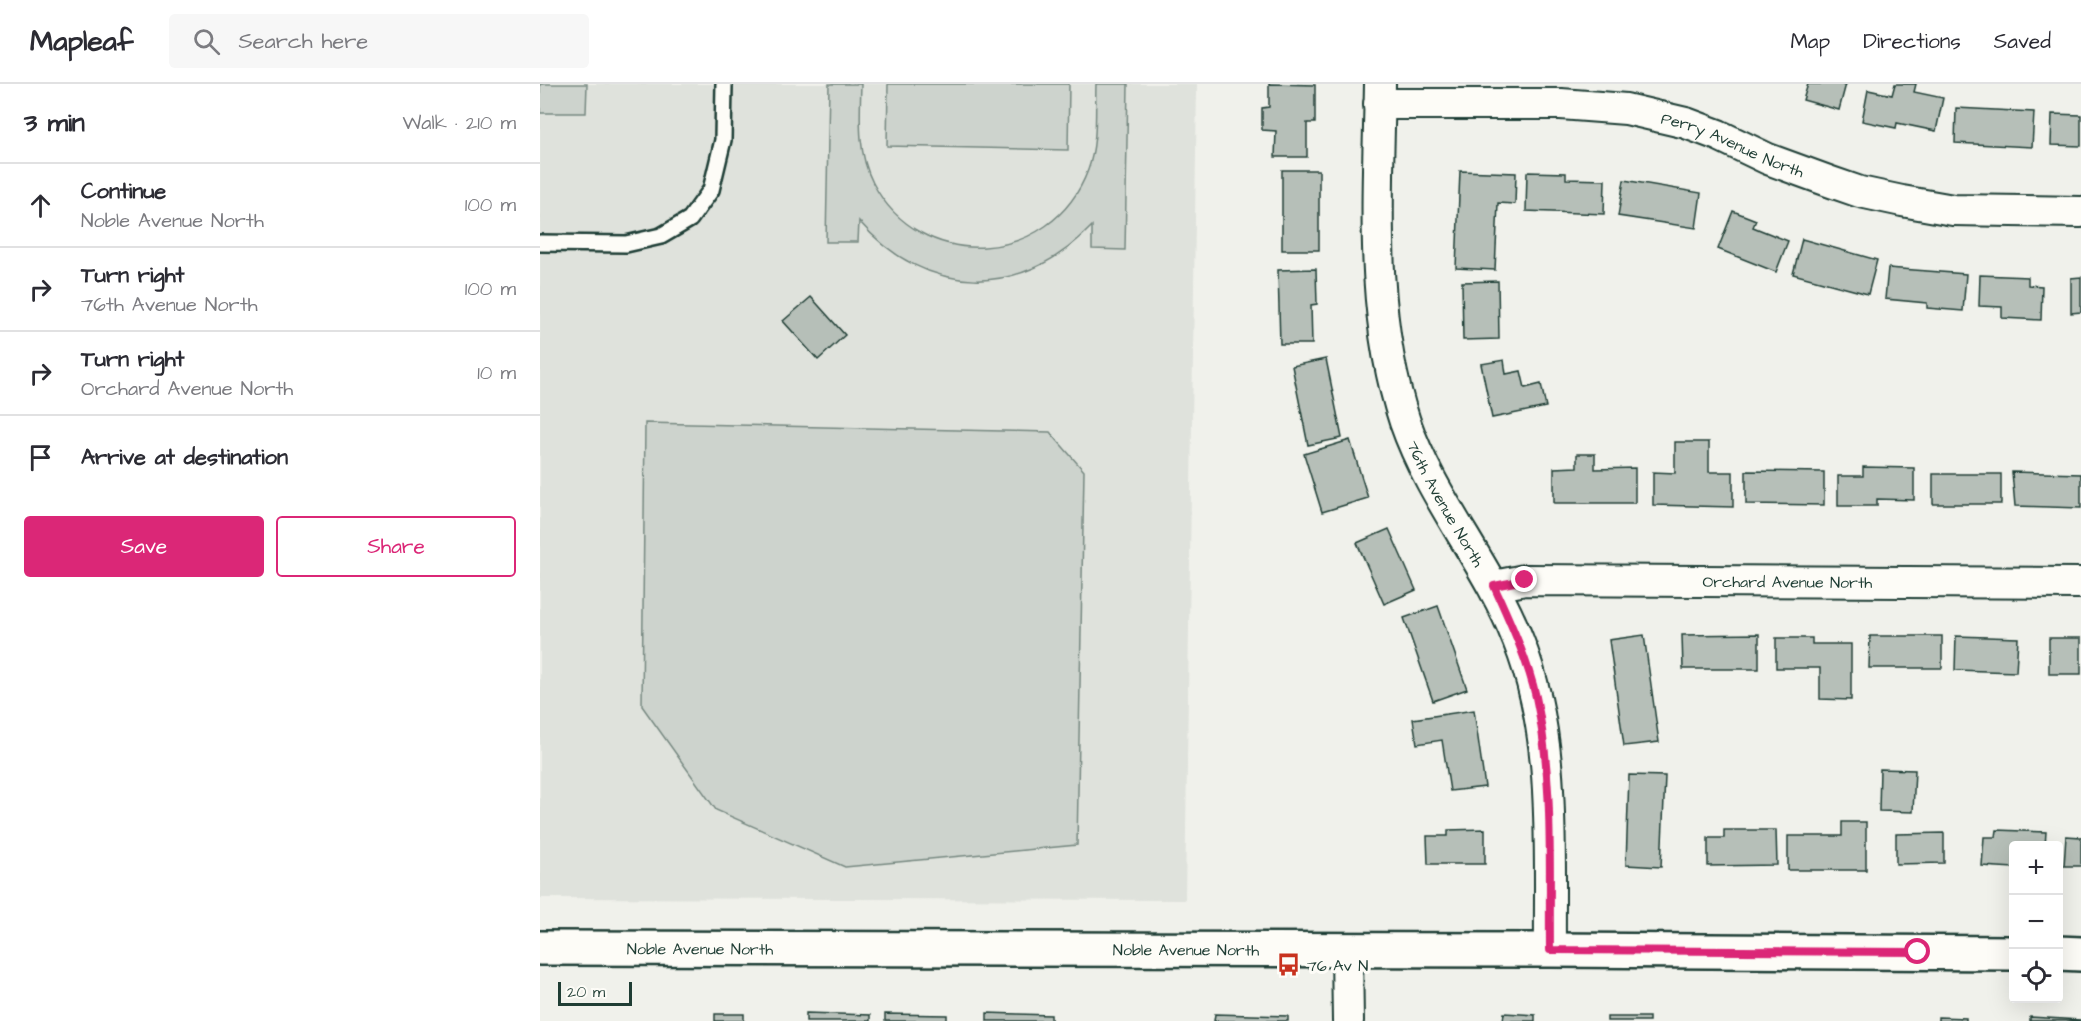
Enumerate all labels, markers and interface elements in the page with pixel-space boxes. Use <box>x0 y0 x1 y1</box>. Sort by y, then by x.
search box <box>169 14 589 68</box>
text: Mapleaf <box>30 22 133 61</box>
icon: search <box>190 25 223 58</box>
text: Search here <box>238 26 368 57</box>
text: Map <box>1790 27 1830 56</box>
text: Directions <box>1863 27 1961 56</box>
text: Saved <box>1994 27 2051 56</box>
text: 3 min <box>24 105 85 141</box>
street label: Perry Avenue North <box>1659 108 1807 183</box>
text: Walk · 210 m <box>403 109 516 137</box>
text: Continue <box>81 176 166 207</box>
icon: ahead <box>24 189 57 222</box>
text: 100 m <box>465 191 516 219</box>
text: Noble Avenue North <box>81 207 264 235</box>
text: Turn right <box>81 260 184 291</box>
icon: right <box>24 273 57 306</box>
text: 100 m <box>465 275 516 303</box>
text: 76th Avenue North <box>81 291 258 319</box>
text: Turn right <box>81 344 184 375</box>
icon: right <box>24 357 57 390</box>
text: 10 m <box>477 359 516 387</box>
text: Orchard Avenue North <box>81 375 293 403</box>
street label: 76th Avenue North <box>1401 437 1489 571</box>
icon: arrive <box>24 441 57 474</box>
text: Arrive at destination <box>81 442 288 473</box>
button: Save <box>24 516 264 577</box>
button: Share <box>276 516 516 577</box>
route end <box>1511 566 1537 592</box>
street label: Orchard Avenue North <box>1702 571 1872 594</box>
map controls <box>2009 841 2063 1003</box>
button: + <box>2009 841 2063 895</box>
button: − <box>2009 895 2063 949</box>
street label: Noble Avenue North <box>627 938 773 960</box>
route start <box>1904 938 1930 964</box>
street label: Noble Avenue North <box>1113 939 1259 961</box>
button: locate <box>2009 949 2063 1003</box>
bus stop icon: 76 Av N <box>1276 952 1302 978</box>
place label: 76 Av N <box>1307 955 1368 977</box>
scale bar <box>558 979 632 1006</box>
text: 20 m <box>567 981 605 1003</box>

